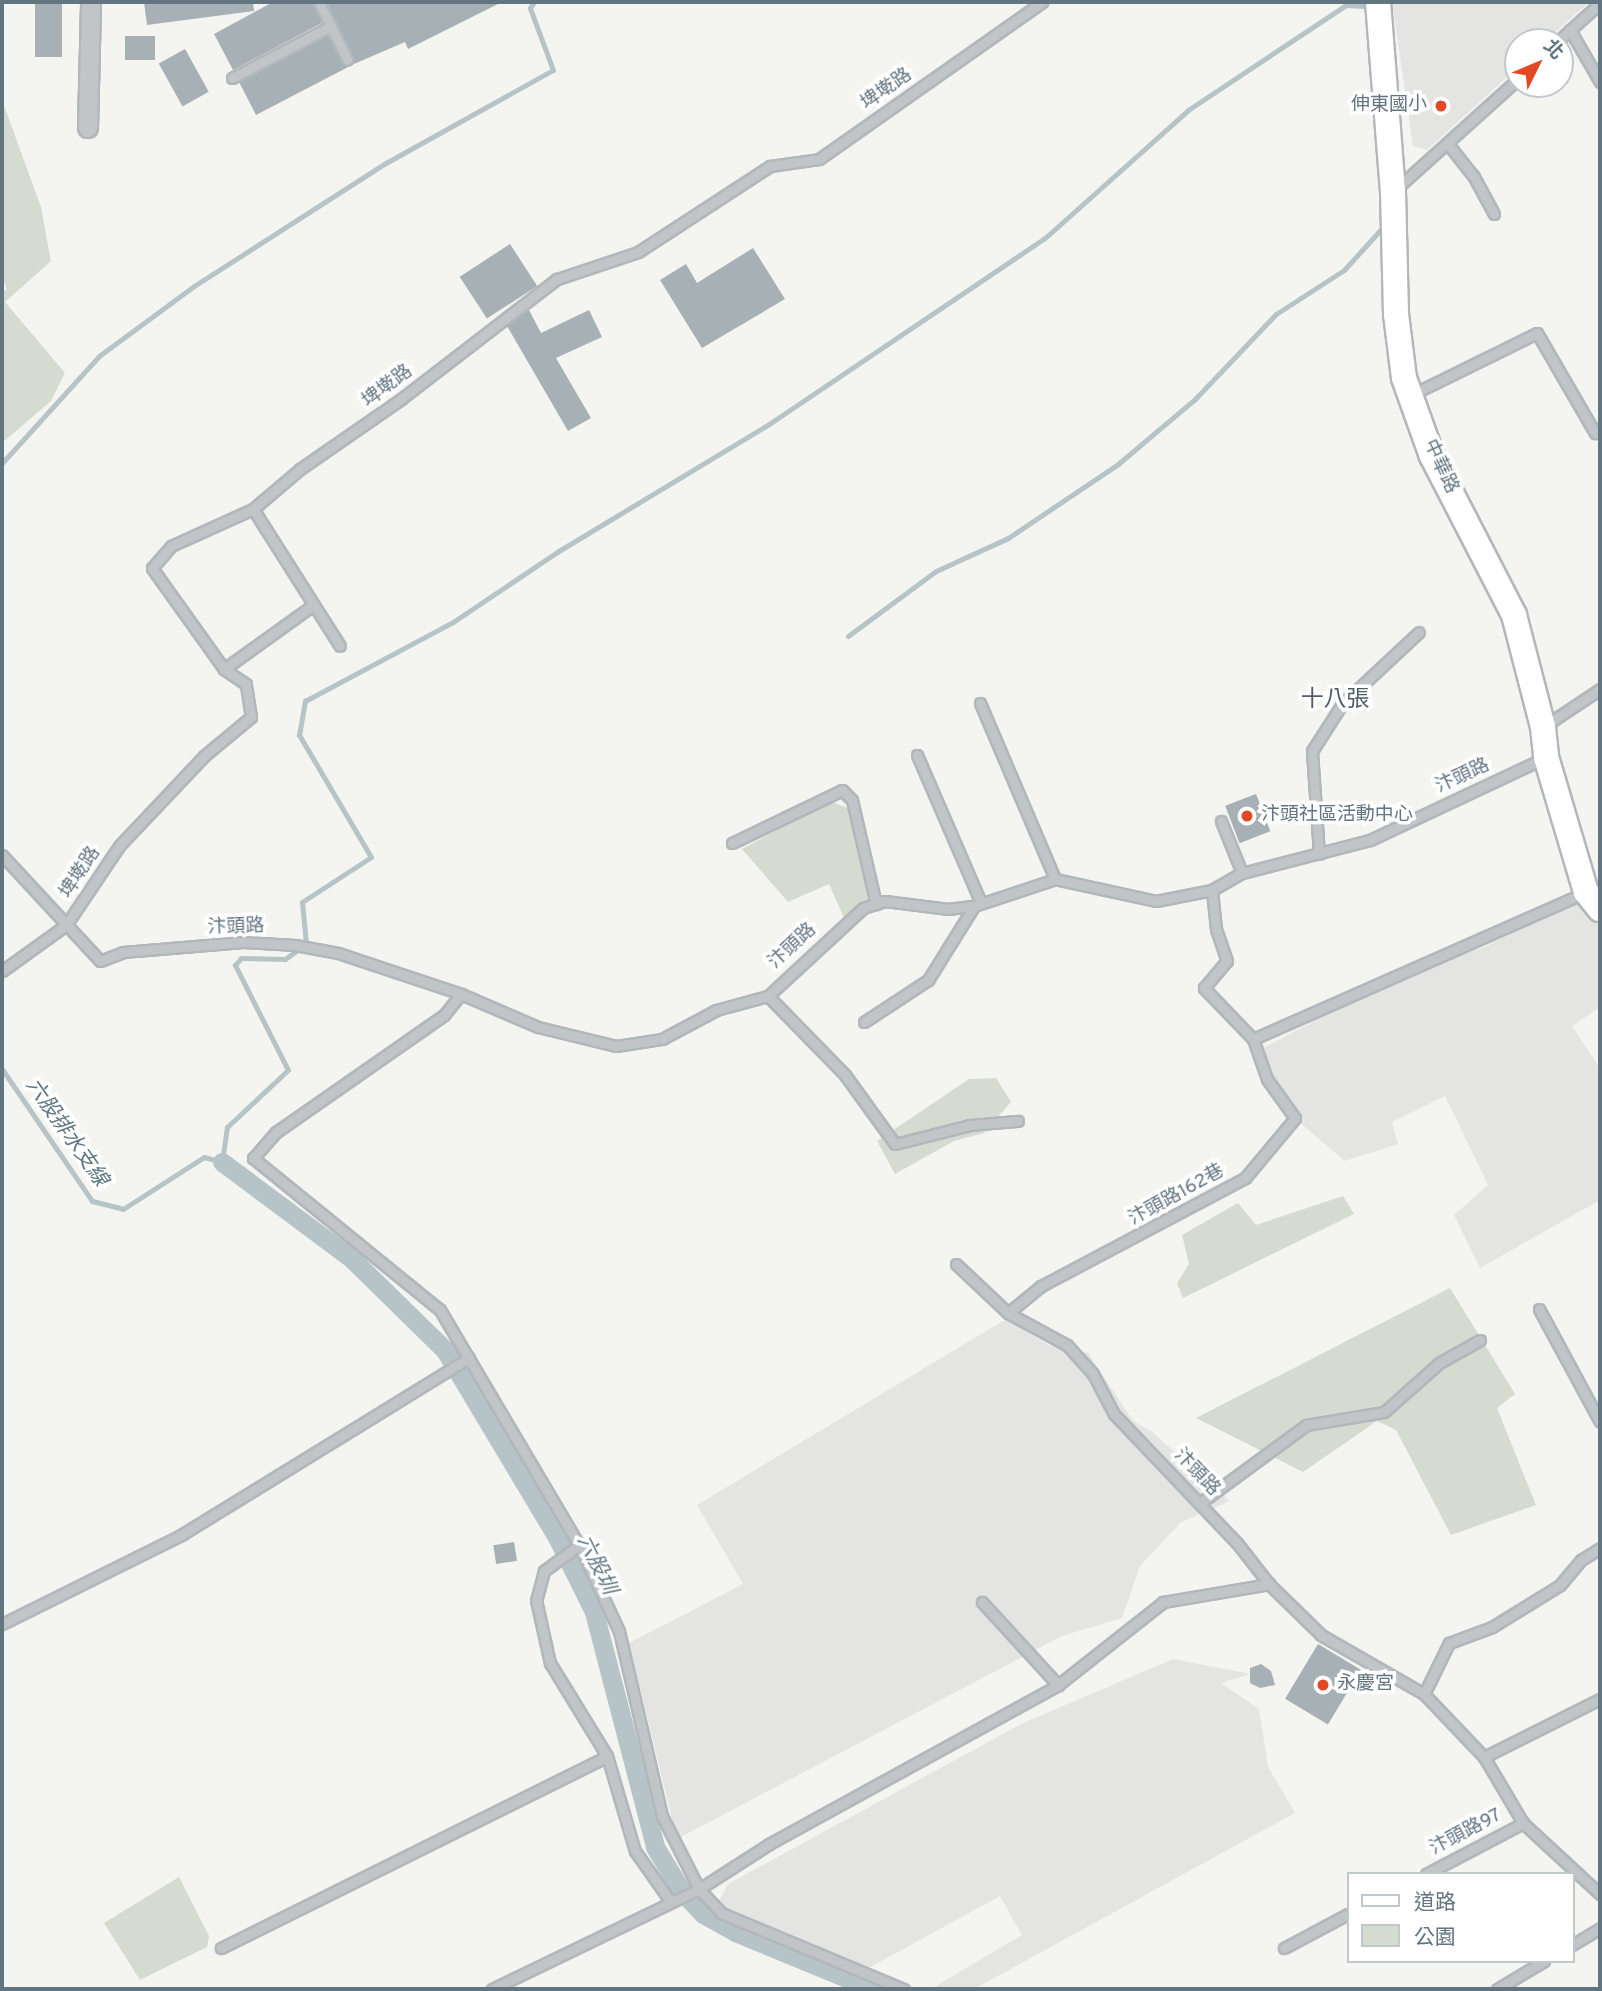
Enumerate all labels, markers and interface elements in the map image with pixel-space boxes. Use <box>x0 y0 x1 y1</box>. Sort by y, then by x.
north arrow <box>1504 28 1574 98</box>
text: 北 <box>1538 35 1568 65</box>
street label: 埤墘路 <box>857 64 917 116</box>
place label: 伸東國小 <box>1351 95 1427 117</box>
marker: 伸東國小 <box>1433 98 1449 114</box>
street label: 埤墘路 <box>358 361 418 413</box>
street label: 中華路 <box>1418 436 1462 498</box>
district label: 十八張 <box>1301 687 1369 715</box>
street label: 汴頭路 <box>1432 755 1494 799</box>
place label: 汴頭社區活動中心 <box>1261 805 1413 827</box>
marker: 汴頭社區活動中心 <box>1239 808 1255 824</box>
street label: 埤墘路 <box>56 843 106 903</box>
street label: 汴頭路 <box>207 916 265 940</box>
street label: 汴頭路 <box>764 919 822 975</box>
water label: 六股排水支線 <box>20 1074 112 1192</box>
street label: 汴頭路162巷 <box>1125 1160 1229 1232</box>
street label: 汴頭路 <box>1168 1445 1224 1501</box>
water label: 六股圳 <box>571 1531 621 1599</box>
place label: 永慶宮 <box>1337 1674 1394 1696</box>
marker: 永慶宮 <box>1315 1677 1331 1693</box>
street label: 汴頭路97 <box>1426 1805 1506 1861</box>
legend <box>1346 1872 1574 1963</box>
text: 道路 <box>1414 1890 1456 1917</box>
text: 公園 <box>1414 1925 1456 1952</box>

